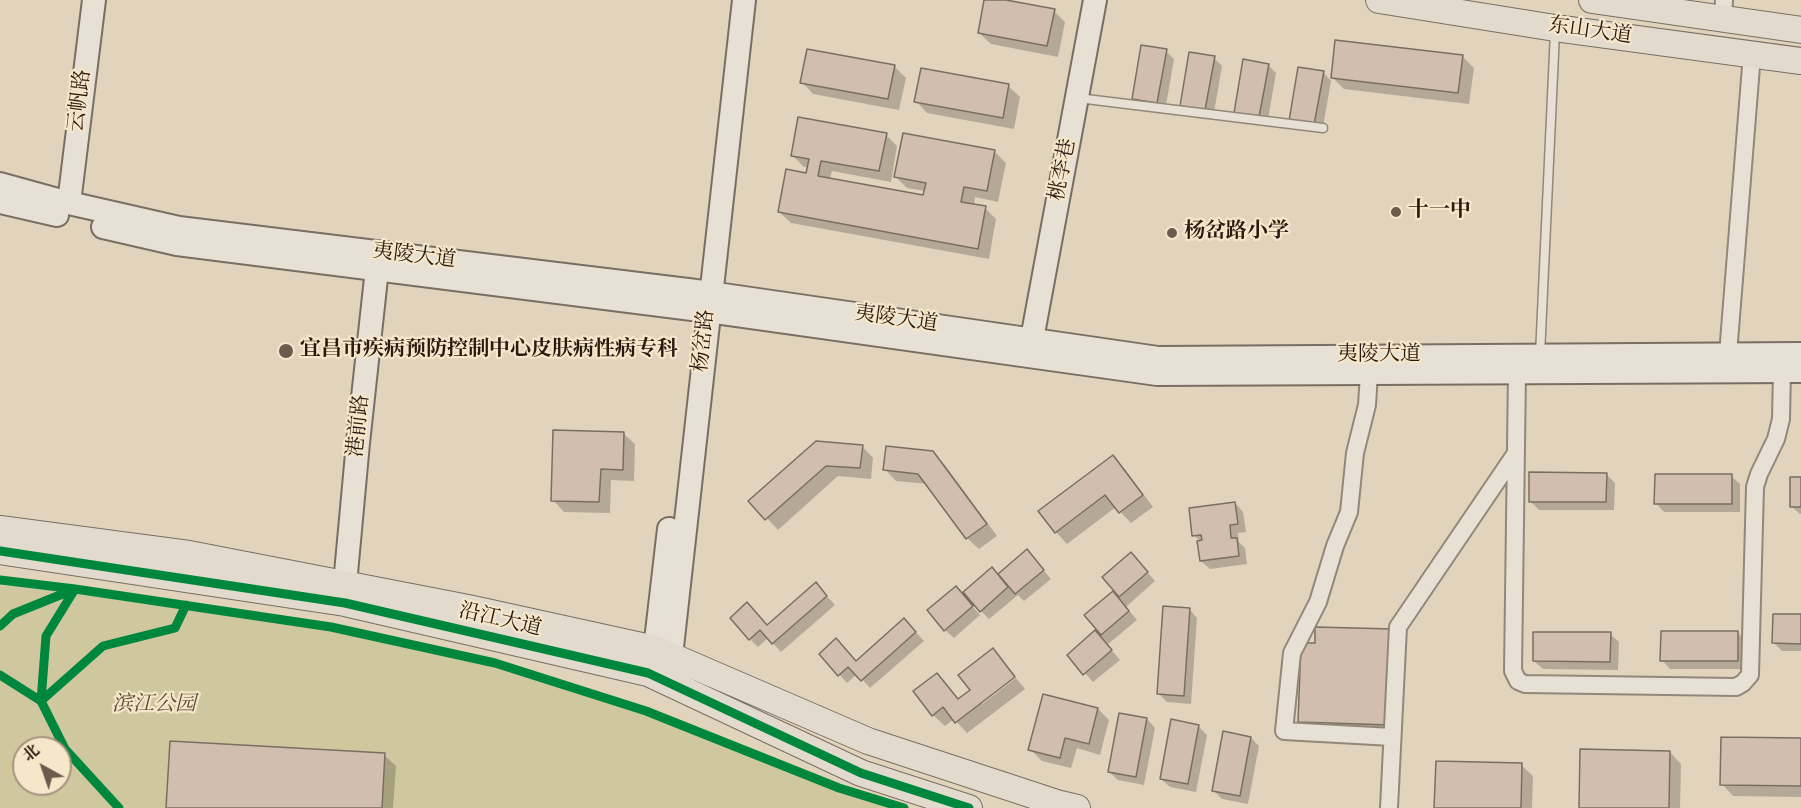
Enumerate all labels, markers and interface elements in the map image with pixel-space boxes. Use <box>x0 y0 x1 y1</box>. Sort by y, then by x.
street label: 东山大道 <box>1547 14 1633 50</box>
street label: 云帆路 <box>65 68 97 134</box>
street label: 桃李巷 <box>1046 137 1082 203</box>
place label: 十一中 <box>1408 199 1471 225</box>
marker: 十一中 <box>1389 205 1403 219</box>
place label: 杨岔路小学 <box>1184 220 1289 246</box>
marker: 杨岔路小学 <box>1165 226 1179 240</box>
street label: 夷陵大道 <box>371 239 457 275</box>
street label: 夷陵大道 <box>853 302 939 338</box>
street label: 杨岔路 <box>689 308 721 374</box>
place label: 宜昌市疾病预防控制中心皮肤病性病专科 <box>300 338 678 364</box>
marker: 宜昌市疾病预防控制中心皮肤病性病专科 <box>277 342 295 360</box>
street label: 夷陵大道 <box>1337 343 1421 369</box>
street label: 港前路 <box>344 393 376 459</box>
street label: 沿江大道 <box>456 599 544 643</box>
park label: 滨江公园 <box>112 693 196 719</box>
north arrow <box>12 736 72 796</box>
text: 北 <box>19 741 44 767</box>

